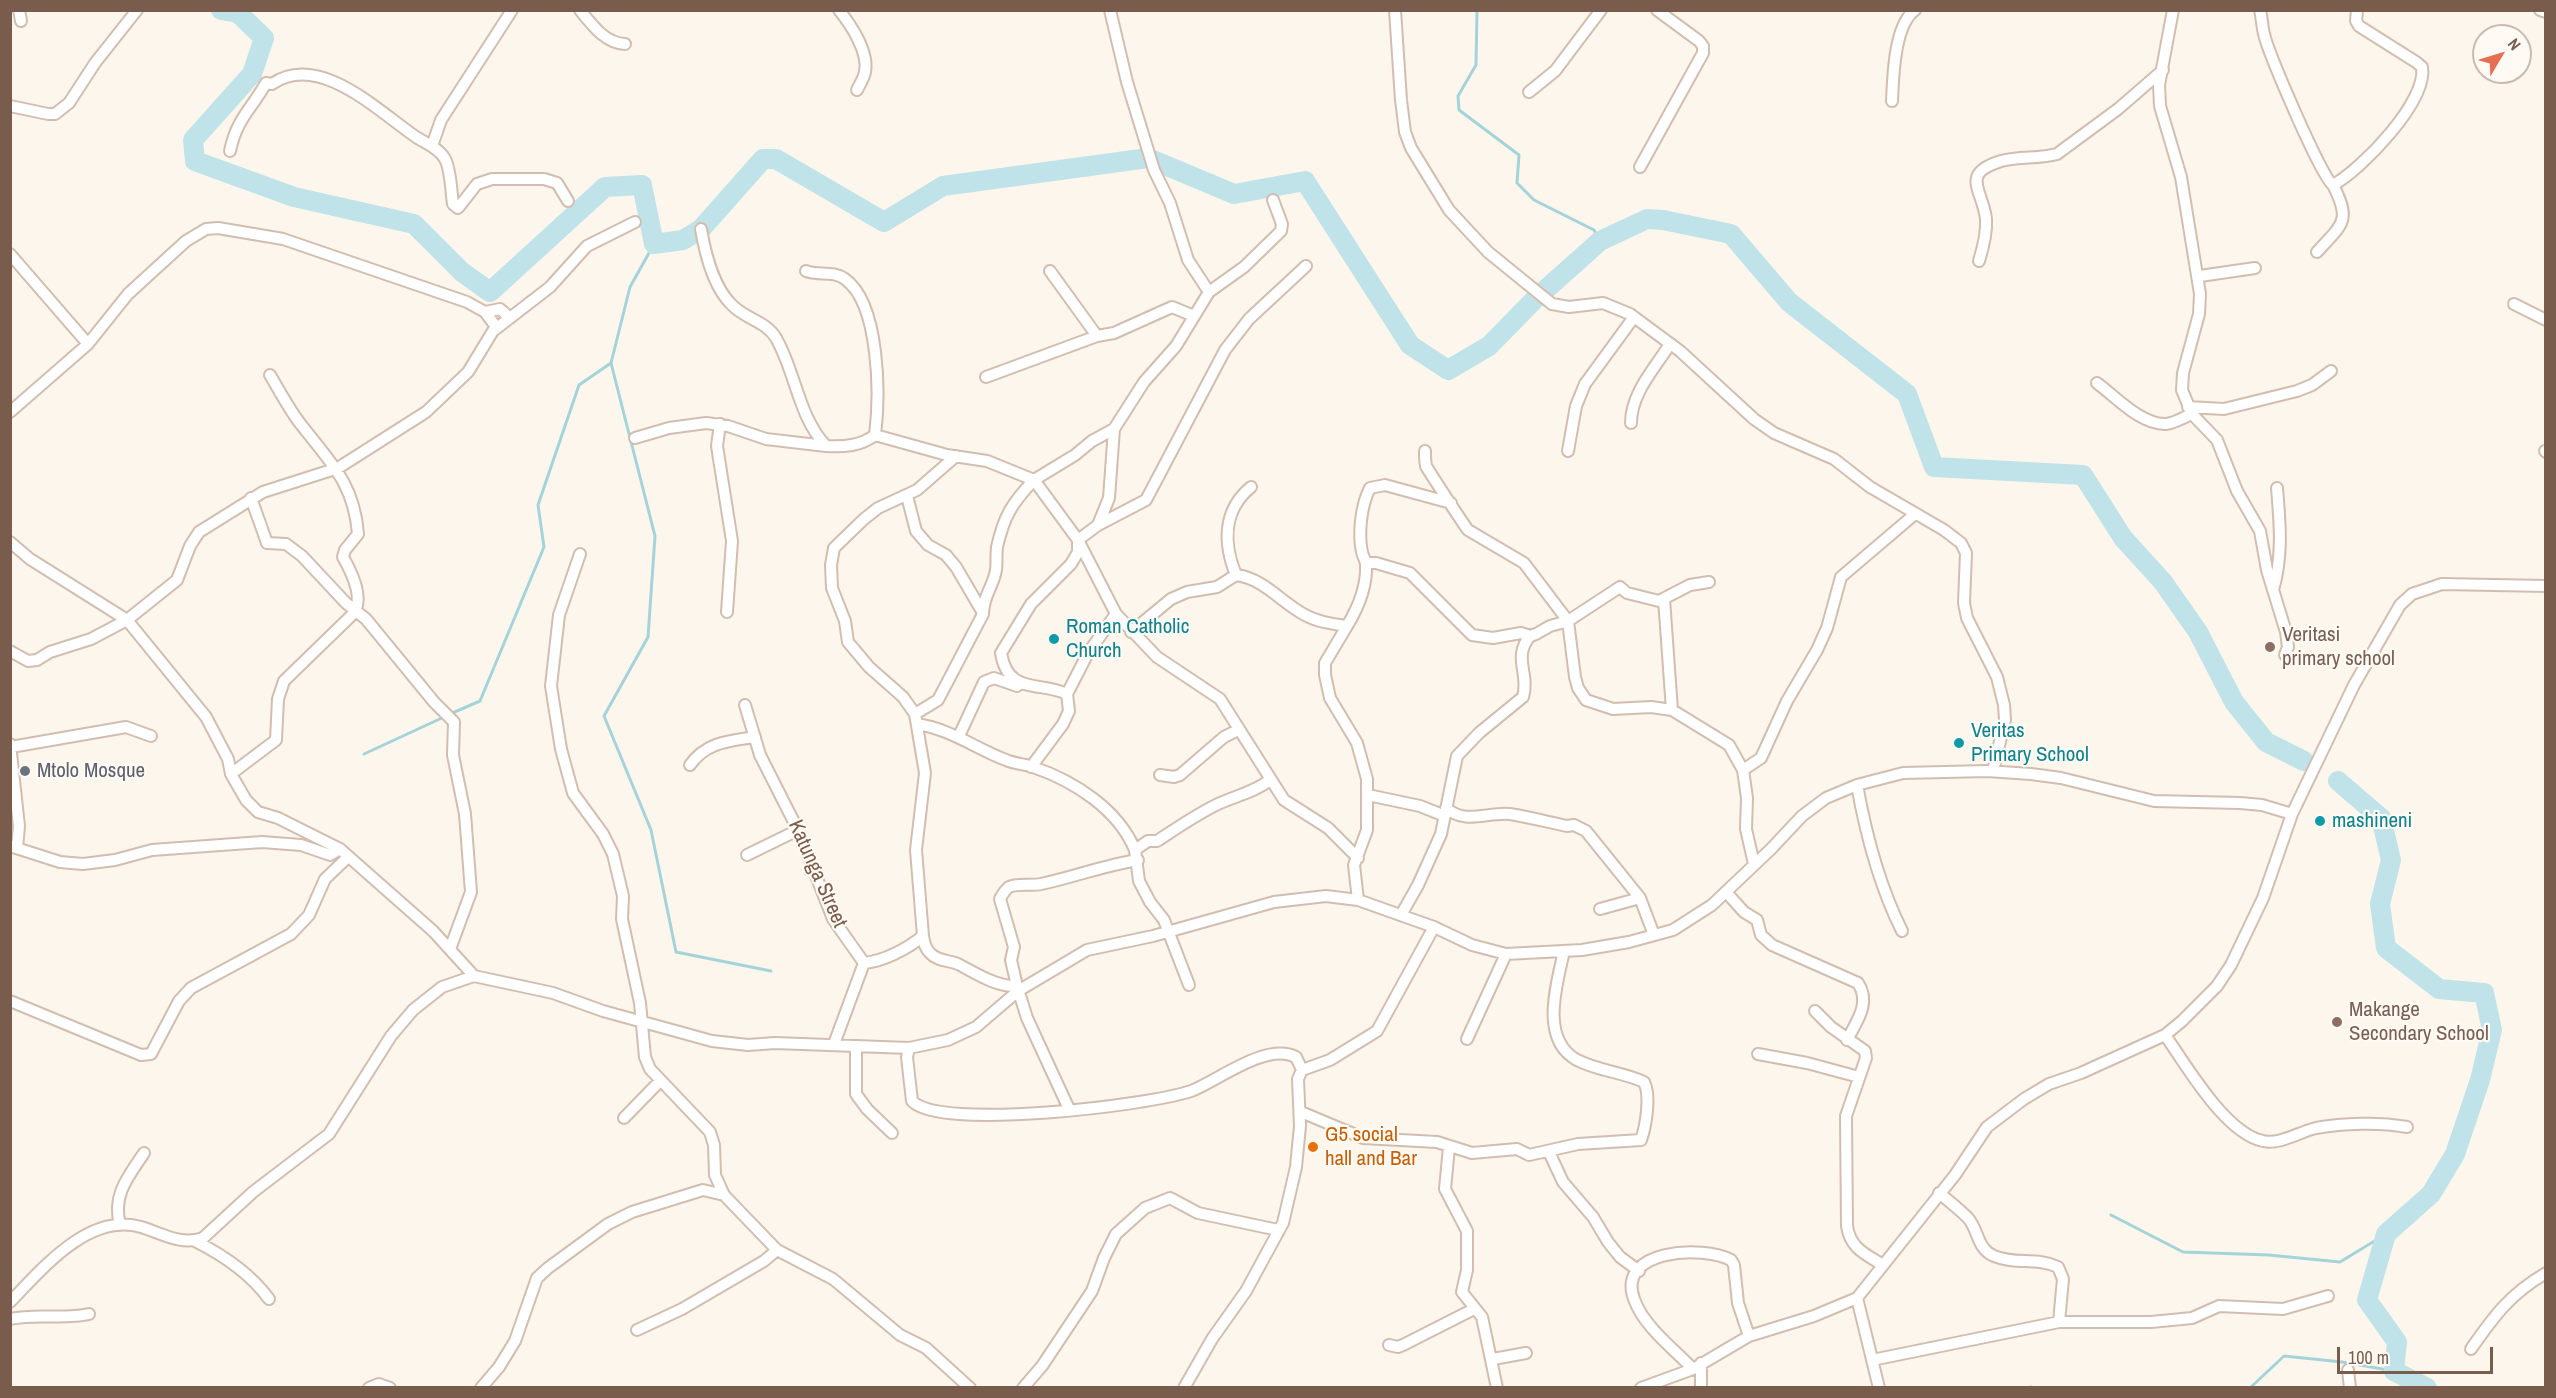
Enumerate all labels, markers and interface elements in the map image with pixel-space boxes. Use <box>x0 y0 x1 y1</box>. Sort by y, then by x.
north arrow <box>2472 24 2532 84</box>
text: N <box>2503 34 2526 55</box>
place label: Roman Catholic Church <box>1066 614 1189 664</box>
place label: Veritasi primary school <box>2282 622 2395 672</box>
marker: Roman Catholic Church <box>1047 632 1061 646</box>
marker: Veritasi primary school <box>2263 640 2277 654</box>
place label: Veritas Primary School <box>1971 718 2089 768</box>
marker: Veritas Primary School <box>1952 736 1966 750</box>
place label: Mtolo Mosque <box>37 758 145 784</box>
marker: Mtolo Mosque <box>18 764 32 778</box>
place label: mashineni <box>2332 808 2412 834</box>
marker: mashineni <box>2313 814 2327 828</box>
street label: Katunga Street <box>782 816 852 932</box>
place label: Makange Secondary School <box>2349 997 2489 1047</box>
marker: Makange Secondary School <box>2330 1015 2344 1029</box>
place label: G5 social hall and Bar <box>1325 1122 1417 1172</box>
marker: G5 social hall and Bar <box>1306 1140 1320 1154</box>
scale bar <box>2340 1335 2496 1373</box>
text: 100 m <box>2348 1345 2389 1370</box>

